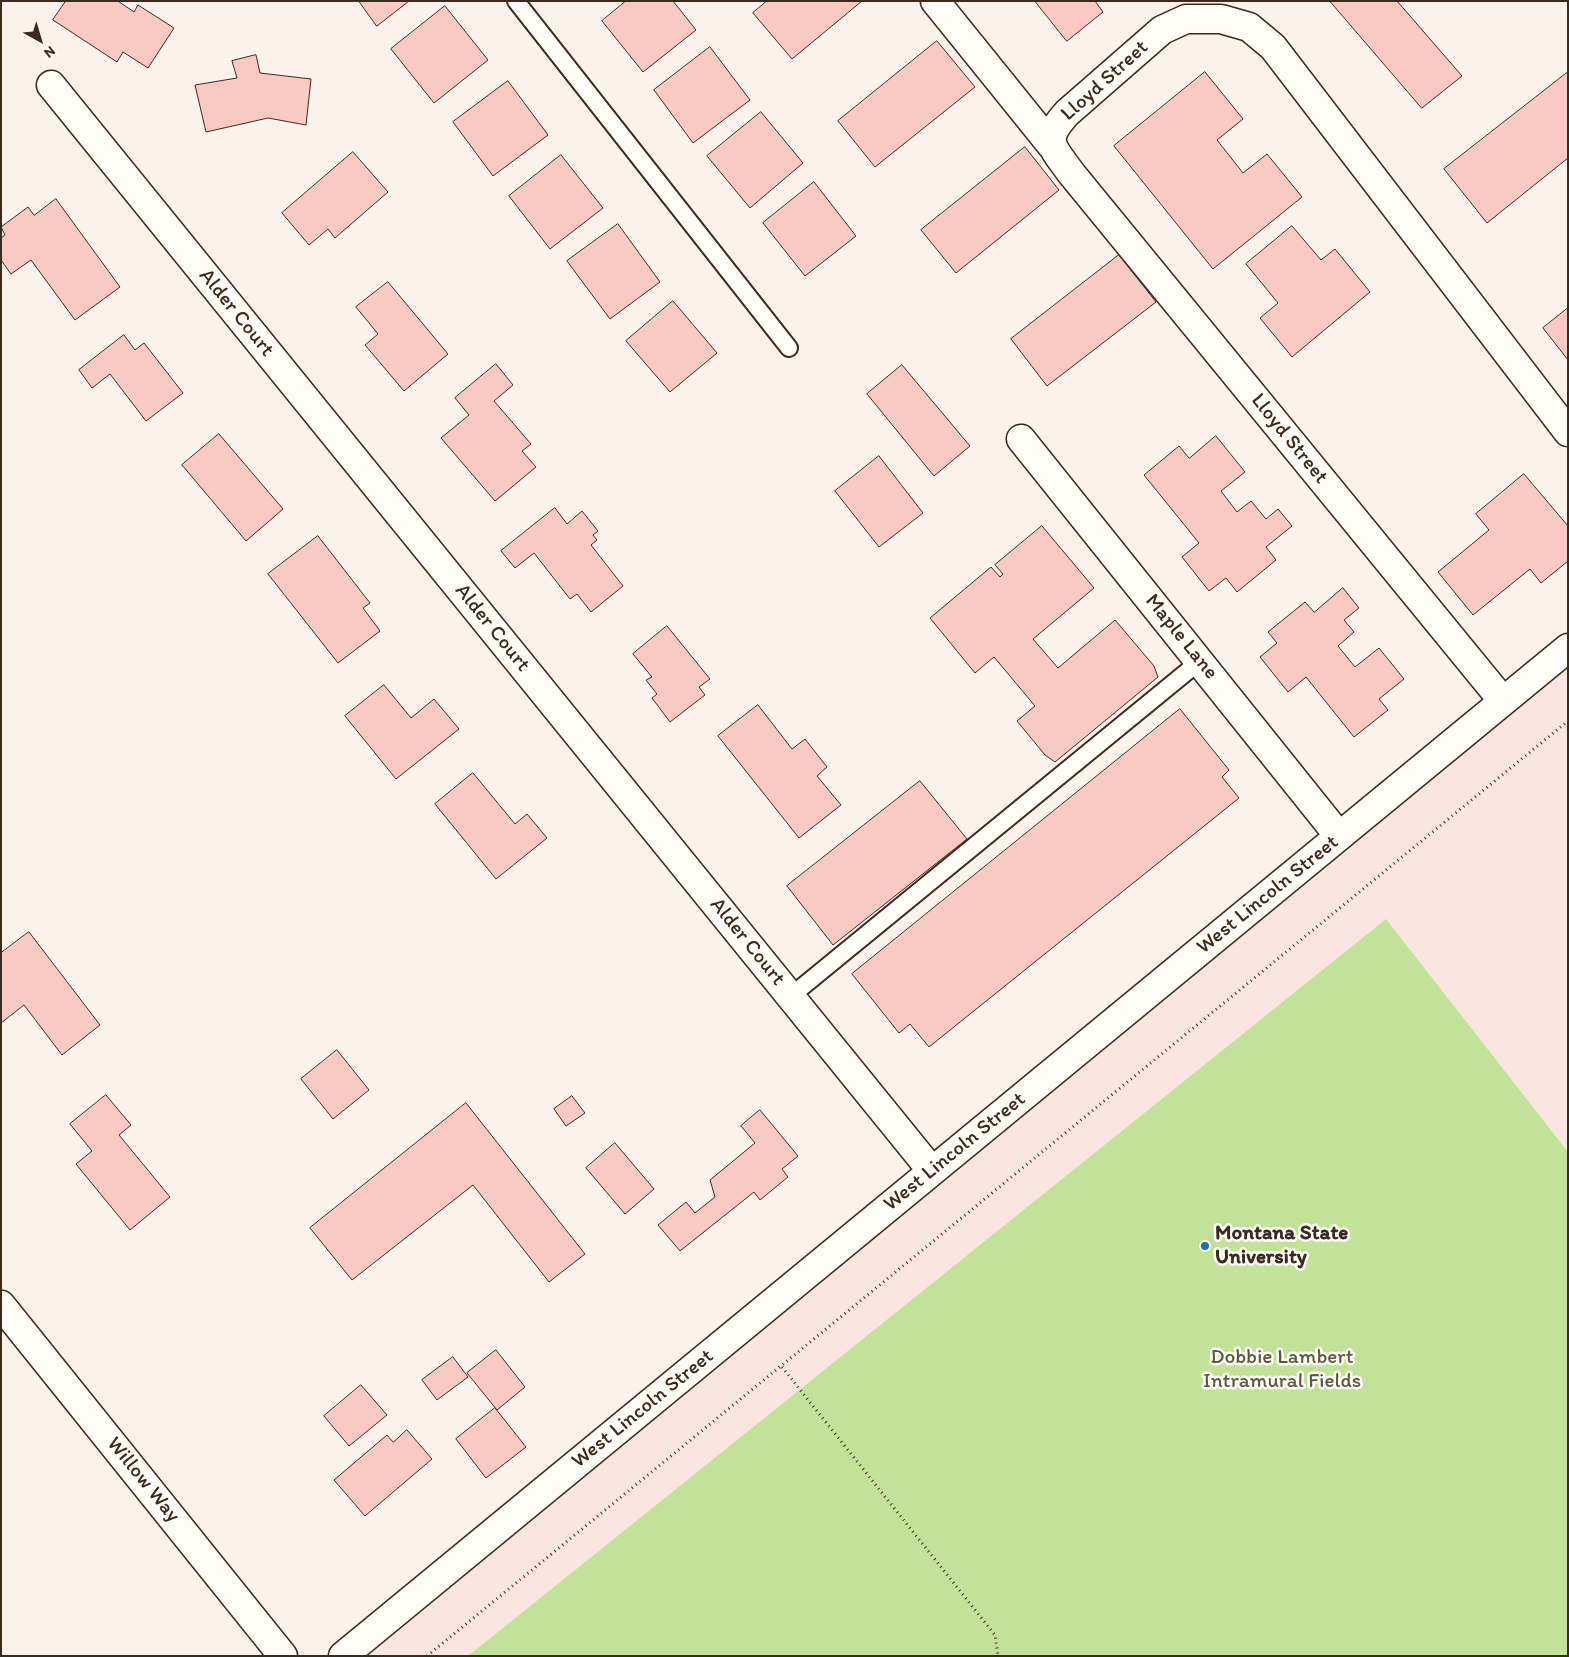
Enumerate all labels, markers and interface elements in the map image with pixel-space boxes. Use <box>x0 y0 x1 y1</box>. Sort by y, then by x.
north arrow <box>15 15 65 65</box>
street label: Lloyd Street <box>1056 35 1154 127</box>
text: N <box>41 42 59 62</box>
street label: Alder Court <box>193 264 279 362</box>
street label: Lloyd Street <box>1245 389 1333 489</box>
street label: Alder Court <box>449 579 535 677</box>
street label: Maple Lane <box>1139 589 1223 685</box>
street label: West Lincoln Street <box>1192 830 1344 960</box>
street label: Alder Court <box>704 893 790 991</box>
street label: West Lincoln Street <box>879 1087 1031 1217</box>
place label: Montana State University <box>1215 1221 1348 1271</box>
marker: Montana State University <box>1199 1240 1211 1252</box>
street label: West Lincoln Street <box>567 1344 719 1474</box>
park label: Dobbie Lambert Intramural Fields <box>1203 1345 1361 1395</box>
street label: Willow Way <box>101 1432 185 1528</box>

